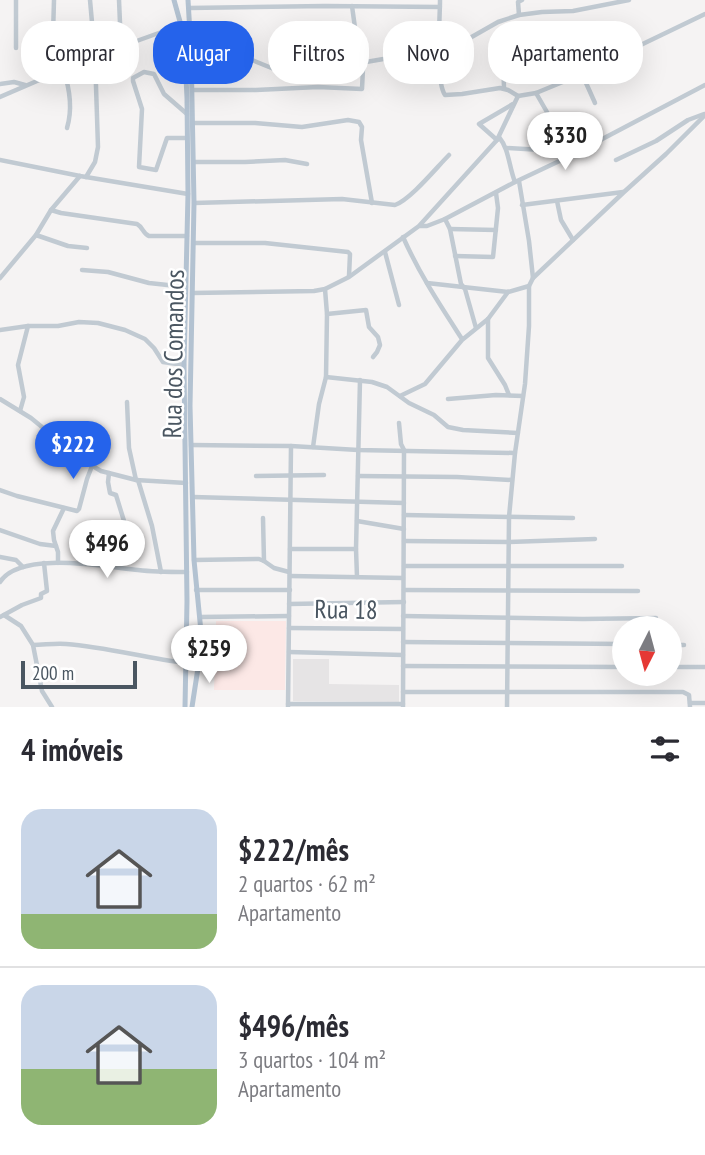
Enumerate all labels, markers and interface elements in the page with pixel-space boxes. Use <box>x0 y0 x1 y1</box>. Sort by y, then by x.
chip: Comprar <box>21 21 139 84</box>
chip: Alugar <box>153 21 254 84</box>
chip: Filtros <box>268 21 369 84</box>
chip: Novo <box>383 21 474 84</box>
chip: Apartamento <box>488 21 643 84</box>
pin: $330 <box>524 113 606 172</box>
text: $330 <box>543 120 587 149</box>
street label: Rua dos Comandos <box>155 269 191 439</box>
pin: $222 <box>32 421 114 481</box>
text: $222 <box>51 429 95 458</box>
pin: $496 <box>66 520 148 580</box>
text: $496 <box>85 528 129 557</box>
street label: Rua 18 <box>314 592 378 626</box>
north arrow <box>612 616 682 686</box>
map controls <box>612 616 682 686</box>
pin: $259 <box>168 626 250 685</box>
text: $259 <box>187 633 231 662</box>
scale bar <box>21 658 136 690</box>
text: 200 m <box>32 661 74 685</box>
text: 4 imóveis <box>21 730 123 769</box>
icon: filters <box>646 730 684 768</box>
text: $222/mês <box>238 830 349 869</box>
icon: home <box>77 837 161 921</box>
text: 2 quartos · 62 m² <box>238 869 376 898</box>
text: Apartamento <box>238 898 341 927</box>
text: $496/mês <box>238 1006 349 1045</box>
icon: home <box>77 1013 161 1097</box>
text: 3 quartos · 104 m² <box>238 1045 386 1074</box>
text: Apartamento <box>238 1074 341 1103</box>

